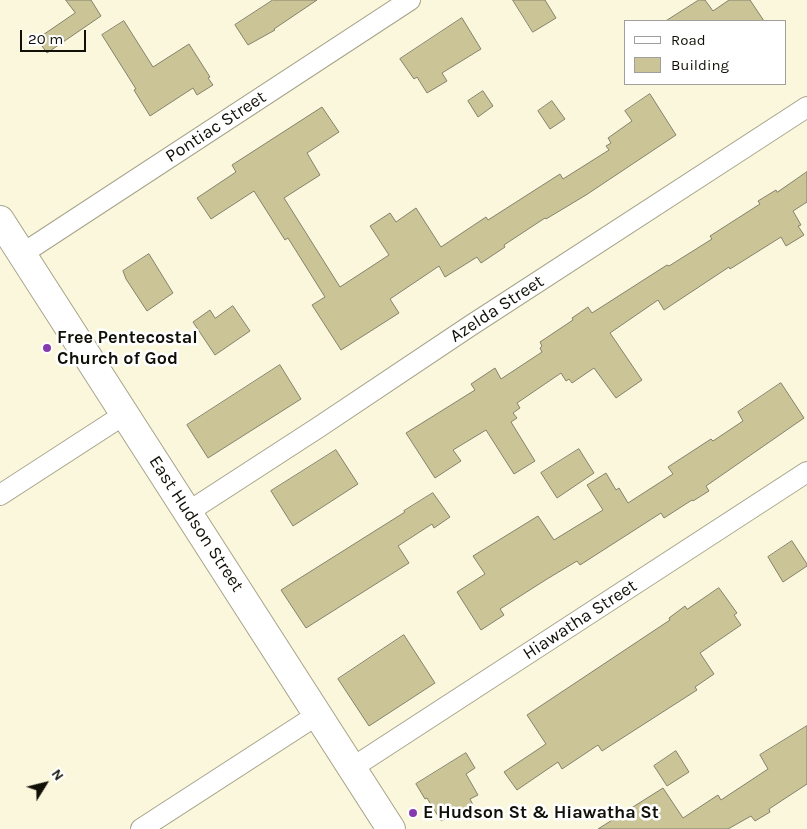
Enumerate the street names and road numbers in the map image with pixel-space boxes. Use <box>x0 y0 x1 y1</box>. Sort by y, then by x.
street label: Pontiac Street <box>162 86 270 168</box>
street label: Azelda Street <box>446 271 548 347</box>
street label: East Hudson Street <box>144 452 248 596</box>
street label: Hiawatha Street <box>519 575 641 665</box>

